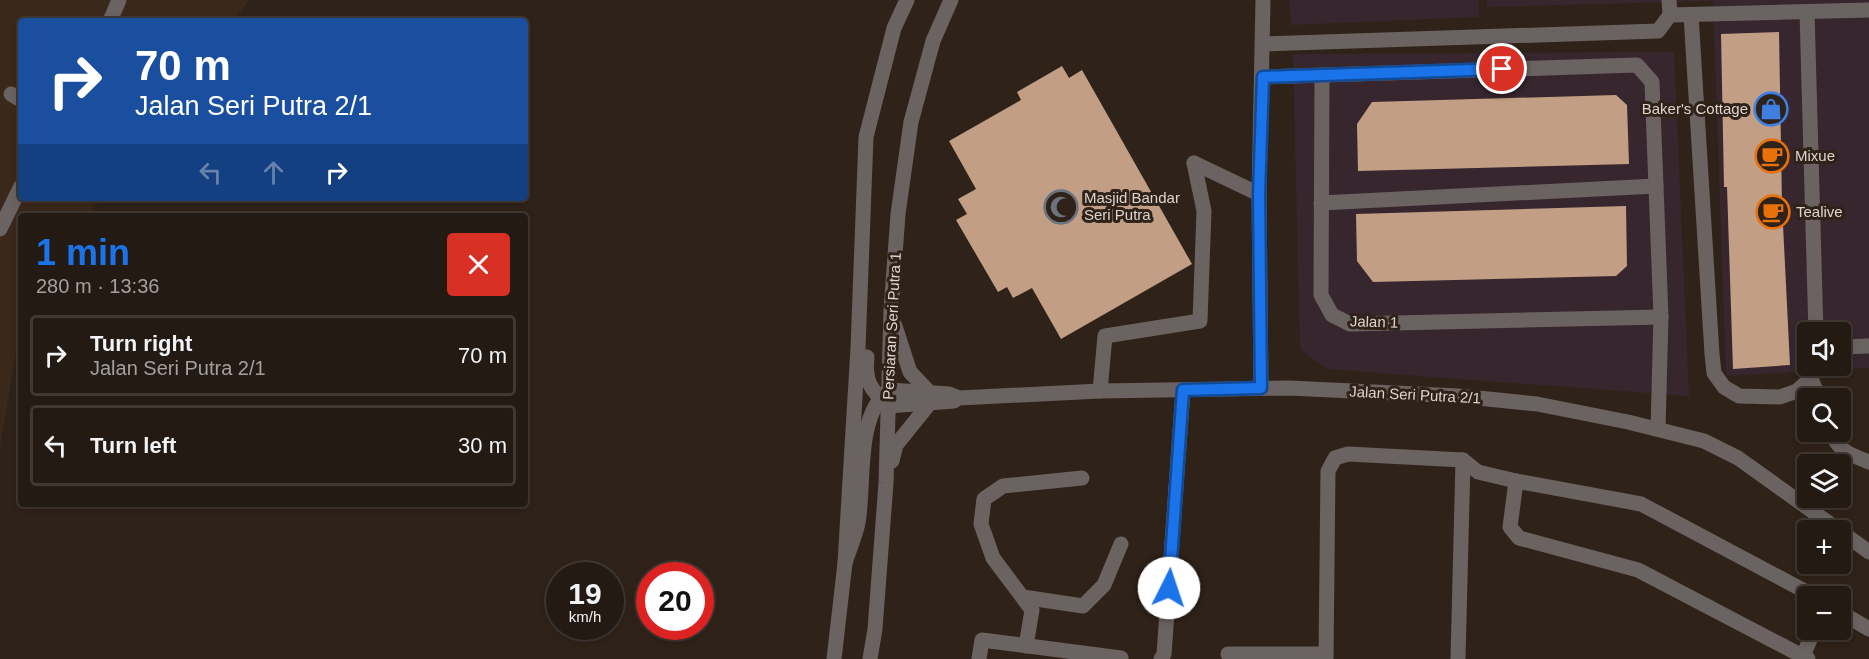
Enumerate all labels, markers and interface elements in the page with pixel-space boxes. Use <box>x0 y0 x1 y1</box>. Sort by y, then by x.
icon: right <box>36 42 114 120</box>
text: 70 m <box>135 42 231 89</box>
pin <box>1476 43 1527 94</box>
icon: arrive <box>1485 52 1518 85</box>
text: Jalan Seri Putra 2/1 <box>135 91 372 121</box>
shop icon: Baker's Cottage <box>1753 91 1789 127</box>
place label: Baker's Cottage <box>1642 100 1748 117</box>
cafe icon: Mixue <box>1754 138 1790 174</box>
place label: Mixue <box>1795 147 1835 164</box>
icon: left <box>194 156 227 189</box>
icon: ahead <box>257 156 290 189</box>
icon: right <box>320 156 353 189</box>
mosque icon: Masjid Bandar Seri Putra <box>1043 189 1079 225</box>
place label: Masjid Bandar Seri Putra <box>1084 189 1180 223</box>
cafe icon: Tealive <box>1755 194 1791 230</box>
place label: Tealive <box>1796 203 1843 220</box>
text: 1 min <box>36 232 130 273</box>
button: close <box>447 233 510 296</box>
street label: Persiaran Seri Putra 1 <box>879 252 904 400</box>
text: 280 m · 13:36 <box>36 275 159 297</box>
street label: Jalan 1 <box>1350 312 1398 331</box>
map controls <box>1797 322 1851 640</box>
button: sound <box>1797 322 1851 376</box>
text: Turn right <box>90 331 192 356</box>
icon: right <box>39 339 72 372</box>
text: 70 m <box>458 343 507 368</box>
text: Jalan Seri Putra 2/1 <box>90 357 266 379</box>
street label: Jalan Seri Putra 2/1 <box>1349 383 1481 406</box>
button: search <box>1797 388 1851 442</box>
icon: left <box>39 429 72 462</box>
text: Turn left <box>90 433 176 458</box>
text: 30 m <box>458 433 507 458</box>
button: layers <box>1797 454 1851 508</box>
button: + <box>1797 520 1851 574</box>
position arrow <box>1137 556 1201 620</box>
speed limit sign: 20 <box>636 562 714 640</box>
text: 19 <box>568 577 602 610</box>
button: − <box>1797 586 1851 640</box>
text: km/h <box>569 608 601 625</box>

